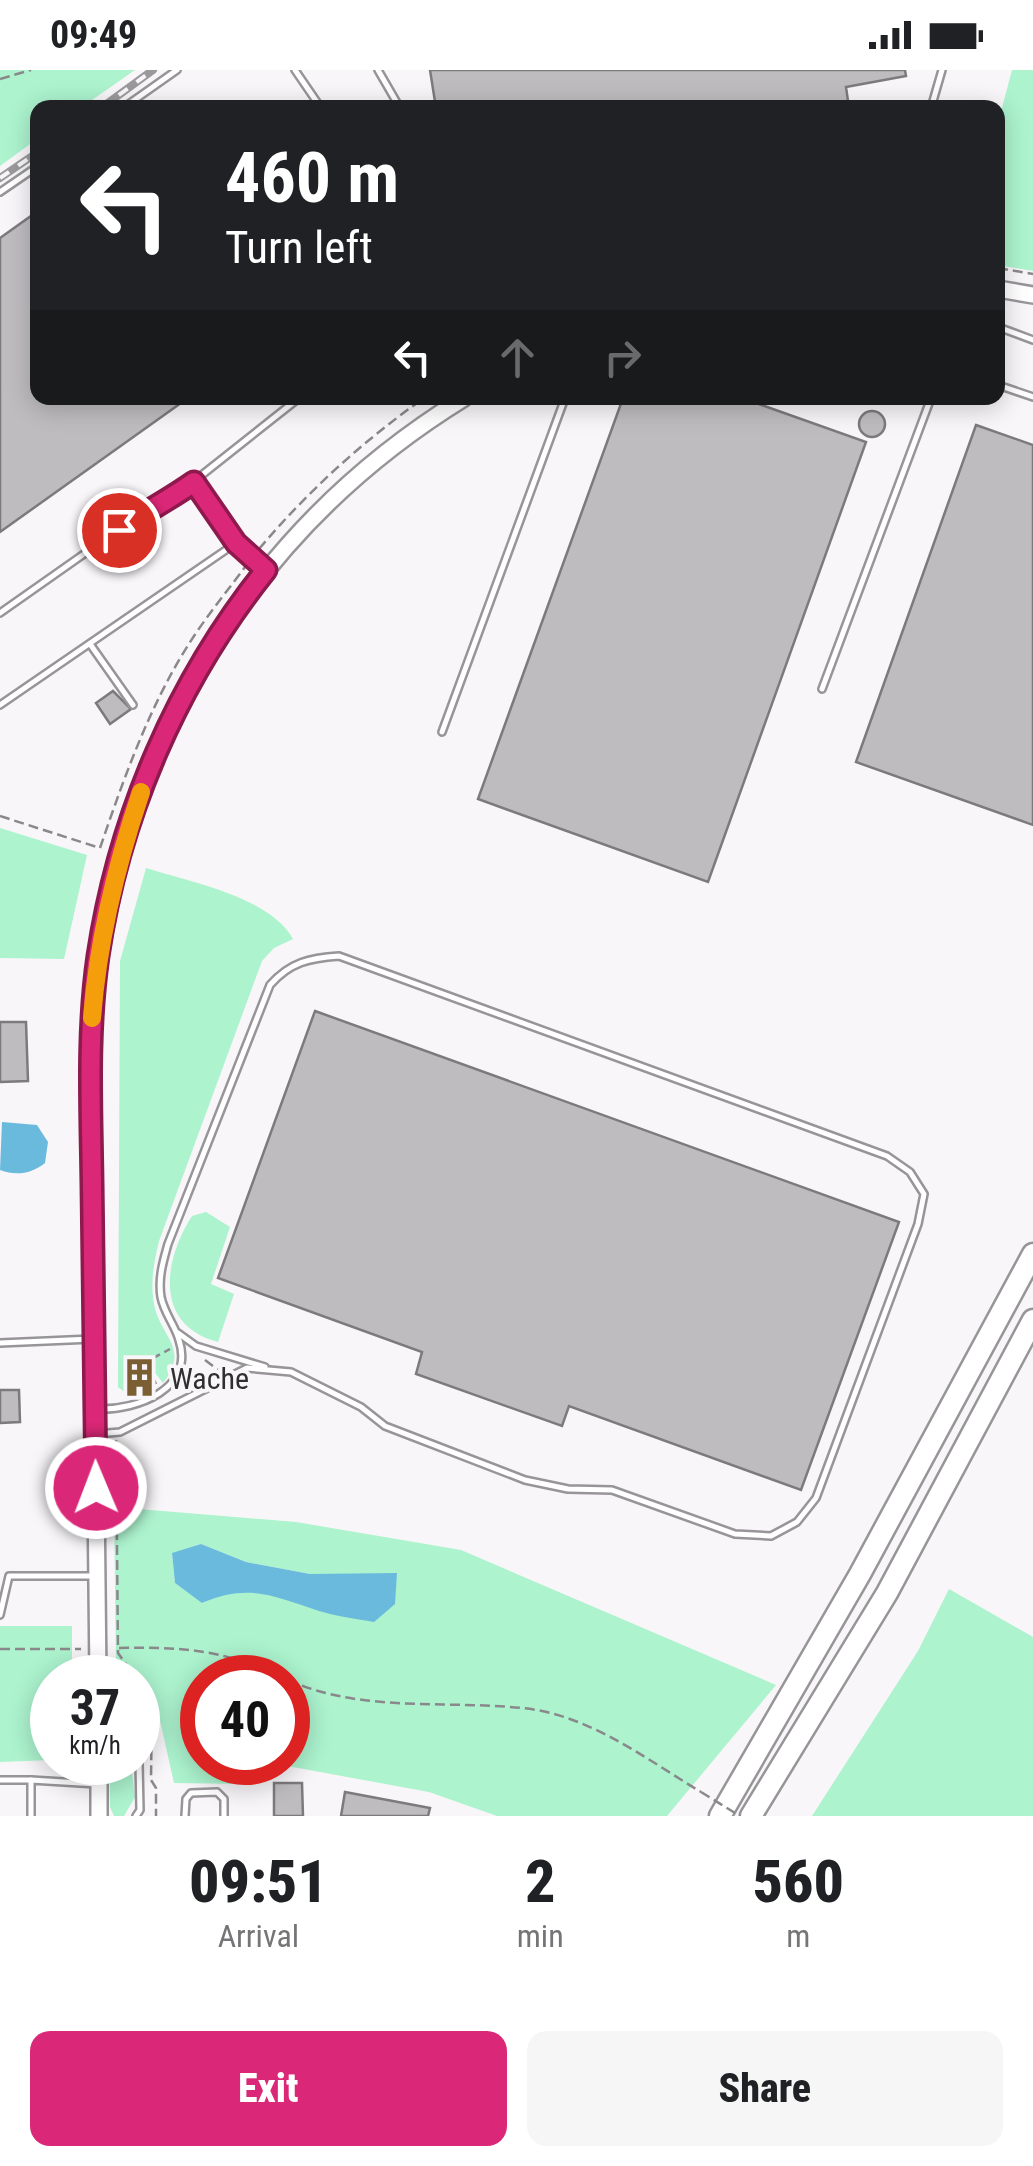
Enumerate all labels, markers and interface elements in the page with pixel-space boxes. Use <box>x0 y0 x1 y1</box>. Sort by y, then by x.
text: 09:49 <box>50 13 137 57</box>
text: 460 m <box>225 137 399 219</box>
icon: left <box>60 140 190 270</box>
text: Turn left <box>225 221 373 274</box>
icon: left <box>385 330 440 385</box>
icon: ahead <box>490 330 545 385</box>
icon: right <box>595 330 650 385</box>
pin <box>77 488 162 573</box>
icon: arrive <box>92 503 147 558</box>
building icon: Wache <box>119 1357 161 1399</box>
place label: Wache <box>170 1361 249 1396</box>
position arrow <box>44 1436 148 1540</box>
speed limit sign: 40 <box>180 1655 310 1785</box>
text: 37 <box>70 1679 120 1737</box>
text: km/h <box>69 1731 121 1760</box>
text: 09:51 <box>189 1846 328 1917</box>
text: 2 <box>525 1846 555 1917</box>
text: 560 <box>753 1846 844 1917</box>
text: Arrival <box>218 1917 299 1955</box>
text: min <box>517 1917 564 1955</box>
text: m <box>786 1917 810 1955</box>
button: Exit <box>30 2031 507 2146</box>
button: Share <box>527 2031 1003 2146</box>

